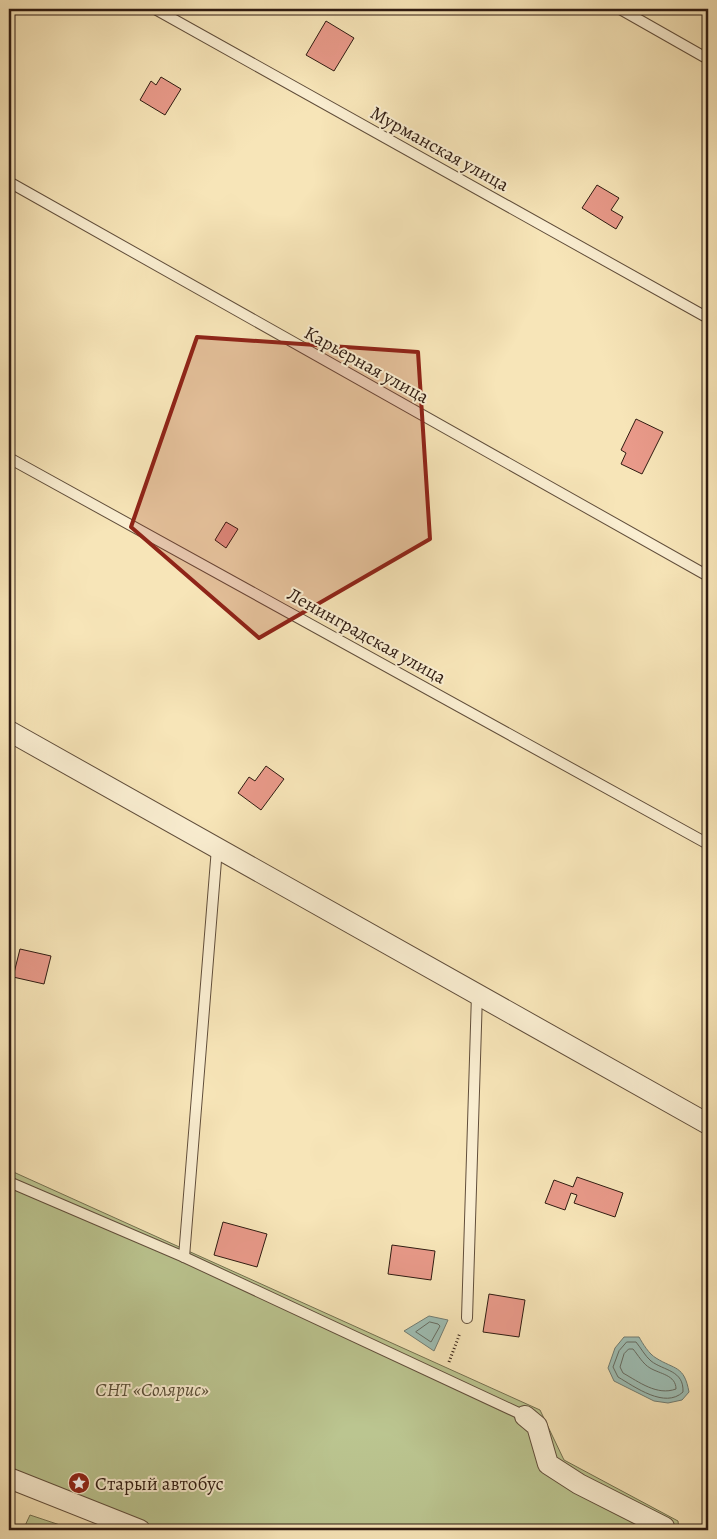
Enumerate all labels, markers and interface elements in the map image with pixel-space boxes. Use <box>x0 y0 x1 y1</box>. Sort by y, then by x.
street label: Мурманская улица <box>366 100 514 198</box>
street label: Карьерная улица <box>299 320 434 410</box>
street label: Ленинградская улица <box>282 581 451 690</box>
park label: СНТ «Солярис» <box>95 1377 209 1403</box>
place icon: Старый автобус <box>67 1471 91 1495</box>
place label: Старый автобус <box>95 1471 224 1497</box>

